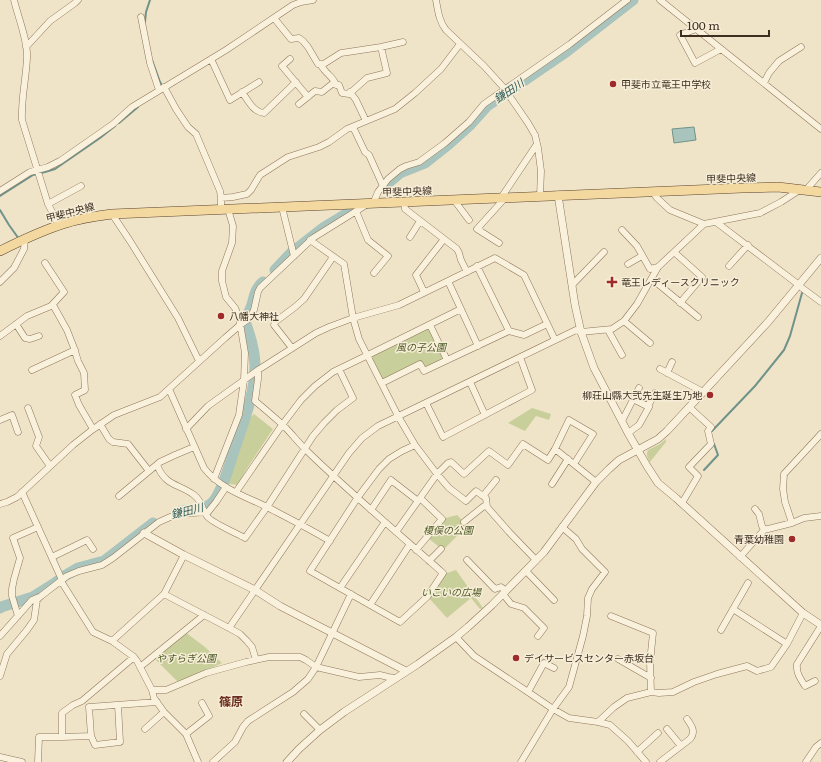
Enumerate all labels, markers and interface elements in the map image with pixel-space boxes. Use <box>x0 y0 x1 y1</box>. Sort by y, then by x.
scale bar <box>681 12 769 38</box>
text: 100 m <box>687 16 720 34</box>
water label: 鎌田川 <box>490 74 527 106</box>
place label: 甲斐市立竜王中学校 <box>621 76 711 91</box>
marker: 甲斐市立竜王中学校 <box>608 79 618 89</box>
street label: 甲斐中央線 <box>706 169 756 186</box>
street label: 甲斐中央線 <box>382 182 432 199</box>
street label: 甲斐中央線 <box>44 198 96 225</box>
place label: 竜王レディースクリニック <box>621 274 740 289</box>
marker: 竜王レディースクリニック <box>606 276 618 288</box>
place label: 八幡大神社 <box>229 308 279 323</box>
marker: 八幡大神社 <box>216 311 226 321</box>
park label: 風の子公園 <box>396 339 448 354</box>
place label: 柳荘山縣大弐先生誕生乃地 <box>582 387 703 402</box>
marker: 柳荘山縣大弐先生誕生乃地 <box>705 390 715 400</box>
water label: 鎌田川 <box>169 498 206 522</box>
park label: 榎俣の公園 <box>423 522 475 537</box>
place label: 青葉幼稚園 <box>734 531 784 546</box>
marker: 青葉幼稚園 <box>787 534 797 544</box>
park label: いこいの広場 <box>421 584 482 599</box>
park label: やすらぎ公園 <box>156 650 218 665</box>
place label: デイサービスセンター赤坂台 <box>524 650 654 665</box>
marker: デイサービスセンター赤坂台 <box>511 653 521 663</box>
district label: 篠原 <box>219 692 243 710</box>

